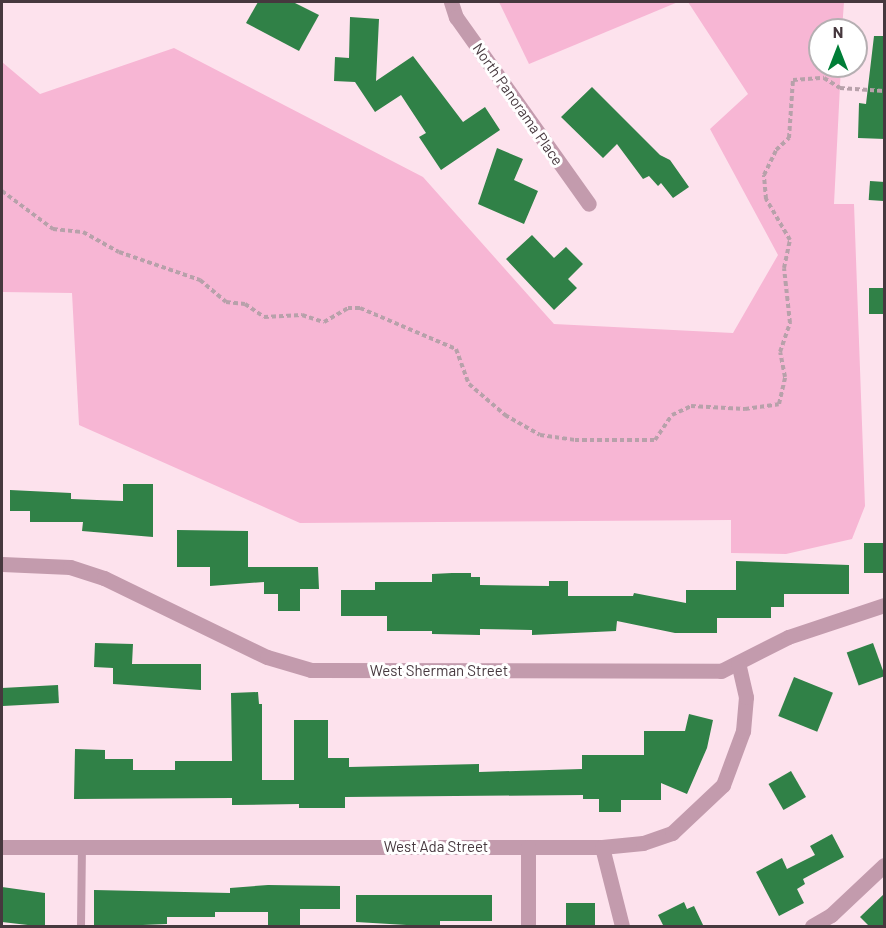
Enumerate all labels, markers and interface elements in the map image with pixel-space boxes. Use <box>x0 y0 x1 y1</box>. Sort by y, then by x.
north arrow <box>808 18 868 78</box>
text: N <box>833 22 843 41</box>
street label: North Panorama Place <box>469 39 567 169</box>
street label: West Sherman Street <box>370 662 508 680</box>
street label: West Ada Street <box>384 838 488 856</box>

